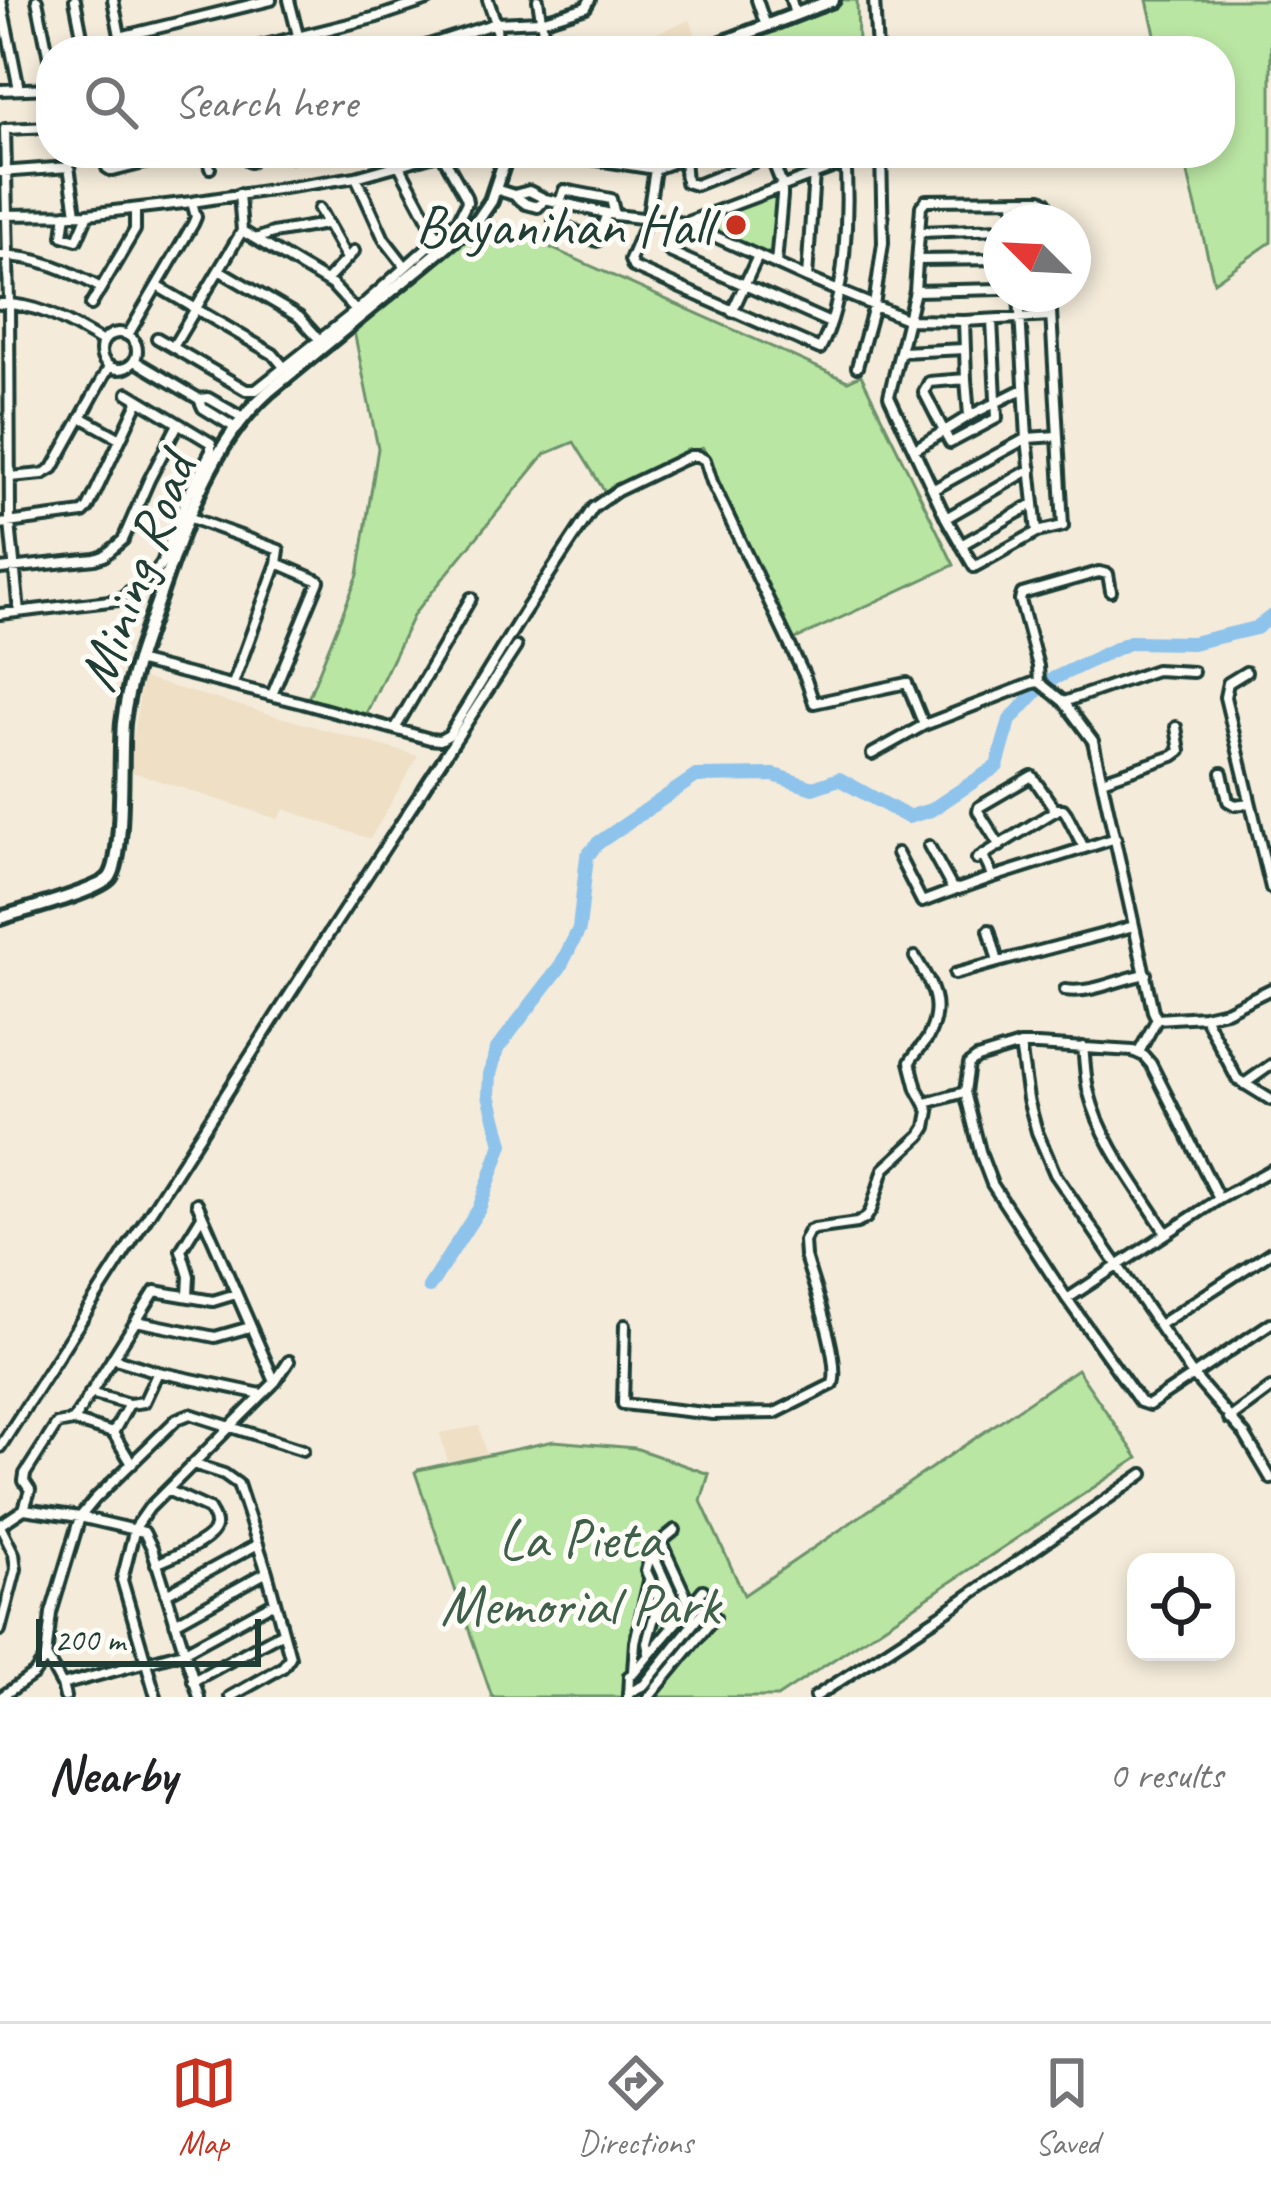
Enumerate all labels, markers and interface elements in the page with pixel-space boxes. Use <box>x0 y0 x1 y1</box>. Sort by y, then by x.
search box <box>36 36 1235 168</box>
icon: search <box>78 69 144 135</box>
text: Search here <box>174 74 357 131</box>
place label: Bayanihan Hall <box>416 190 721 262</box>
north arrow <box>983 204 1091 312</box>
marker: Bayanihan Hall <box>723 212 749 238</box>
street label: Mining Road <box>60 436 215 700</box>
park label: La Pieta Memorial Park <box>441 1503 723 1641</box>
map controls <box>1127 1553 1235 1661</box>
button: locate <box>1127 1553 1235 1661</box>
scale bar <box>36 1613 261 1666</box>
text: 200 m <box>54 1619 125 1661</box>
text: Nearby <box>48 1743 176 1807</box>
text: 0 results <box>1109 1751 1223 1800</box>
tab: Map <box>171 2050 237 2164</box>
tab: Directions <box>578 2050 693 2164</box>
tab: Saved <box>1034 2050 1100 2164</box>

